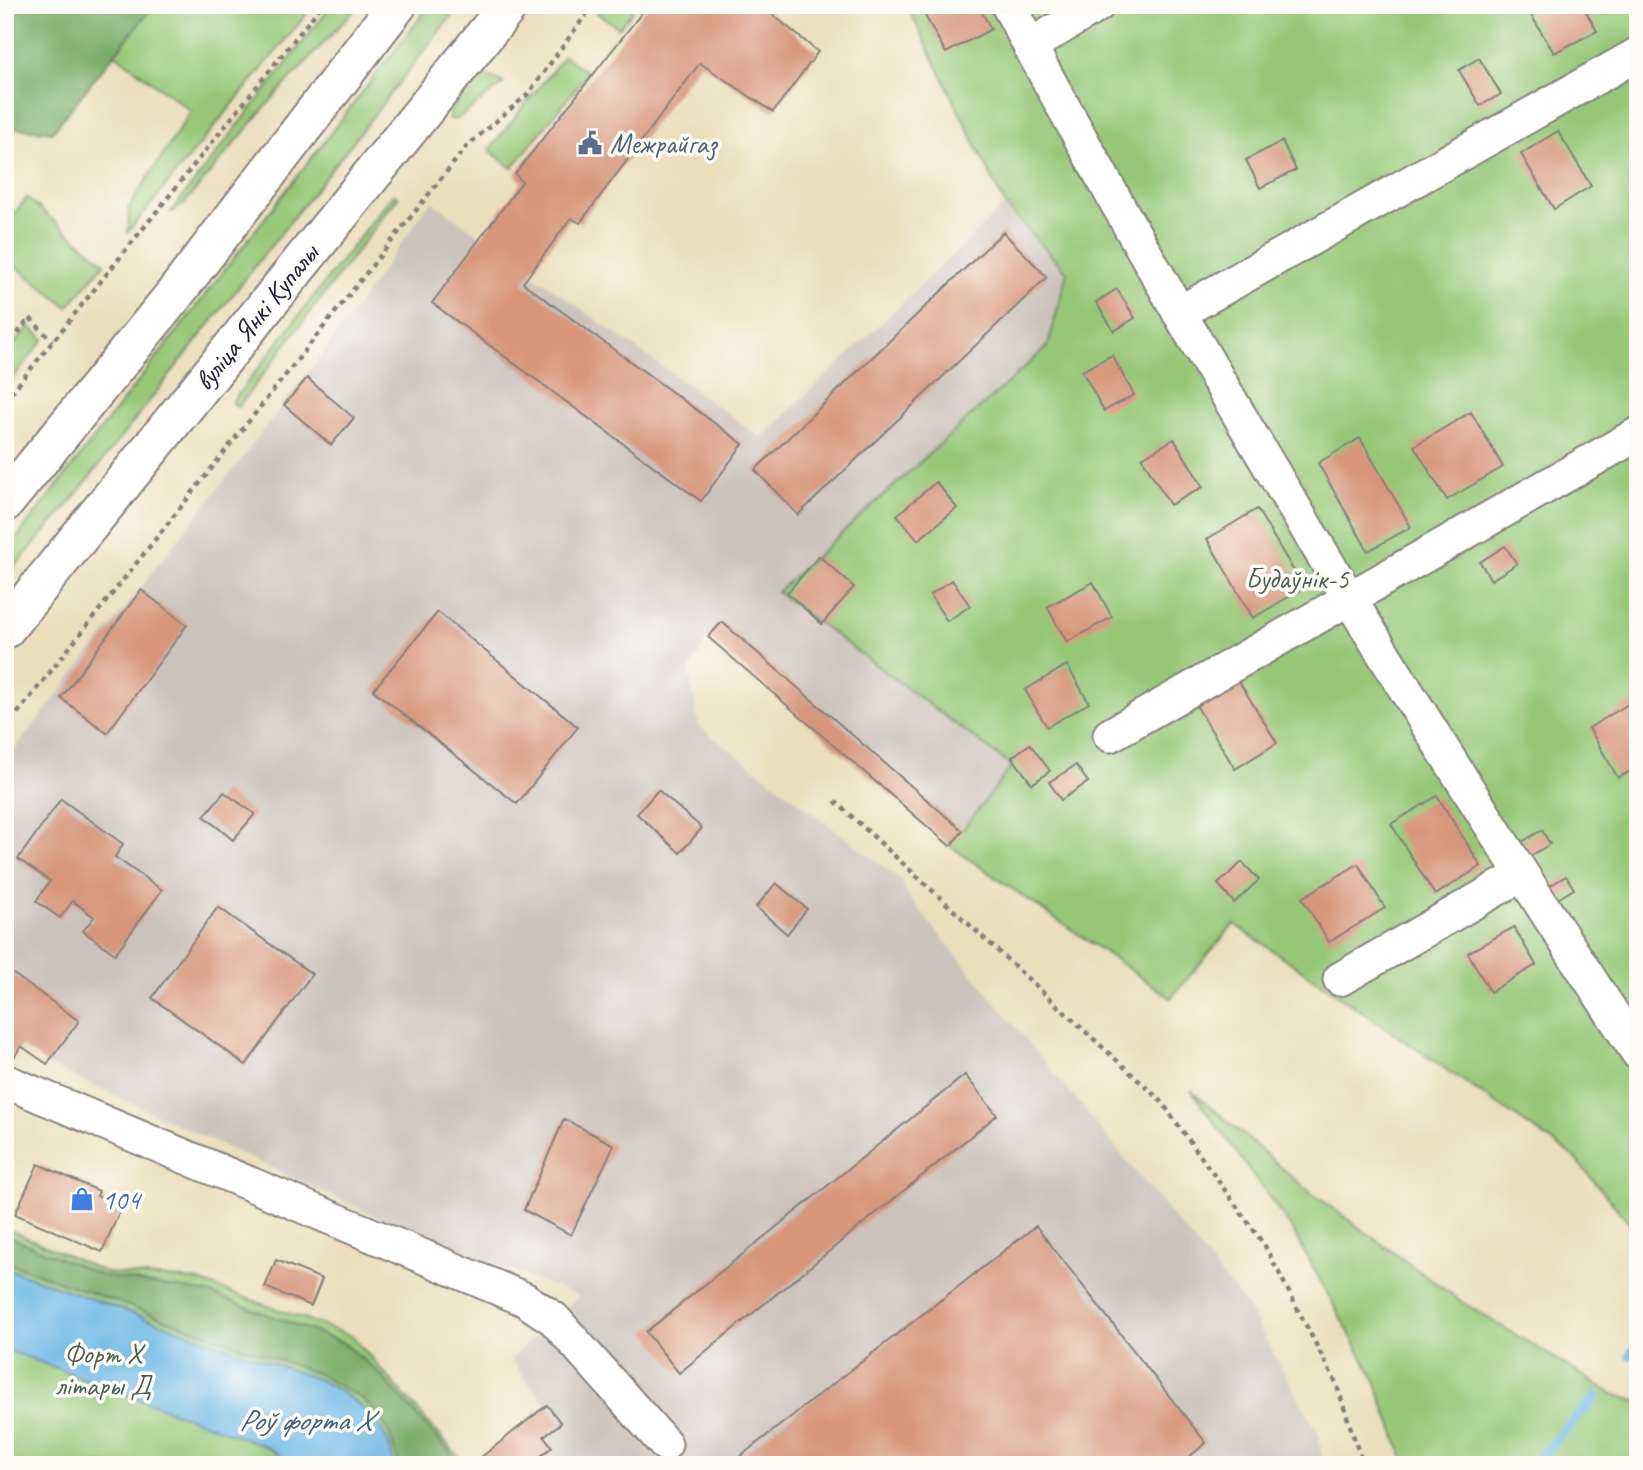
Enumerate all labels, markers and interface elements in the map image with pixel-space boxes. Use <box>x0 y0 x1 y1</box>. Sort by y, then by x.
place label: Межрайгаз <box>610 126 719 161</box>
public building icon: Межрайгаз <box>576 129 604 157</box>
street label: вуліца Янкі Купалы <box>186 235 327 397</box>
park label: Будаўнік-5 <box>1246 561 1350 596</box>
place label: 104 <box>102 1182 142 1217</box>
shop icon: 104 <box>68 1185 96 1213</box>
park label: Форт X літары Д <box>56 1336 153 1403</box>
water label: Роў форта Х <box>239 1401 380 1439</box>

